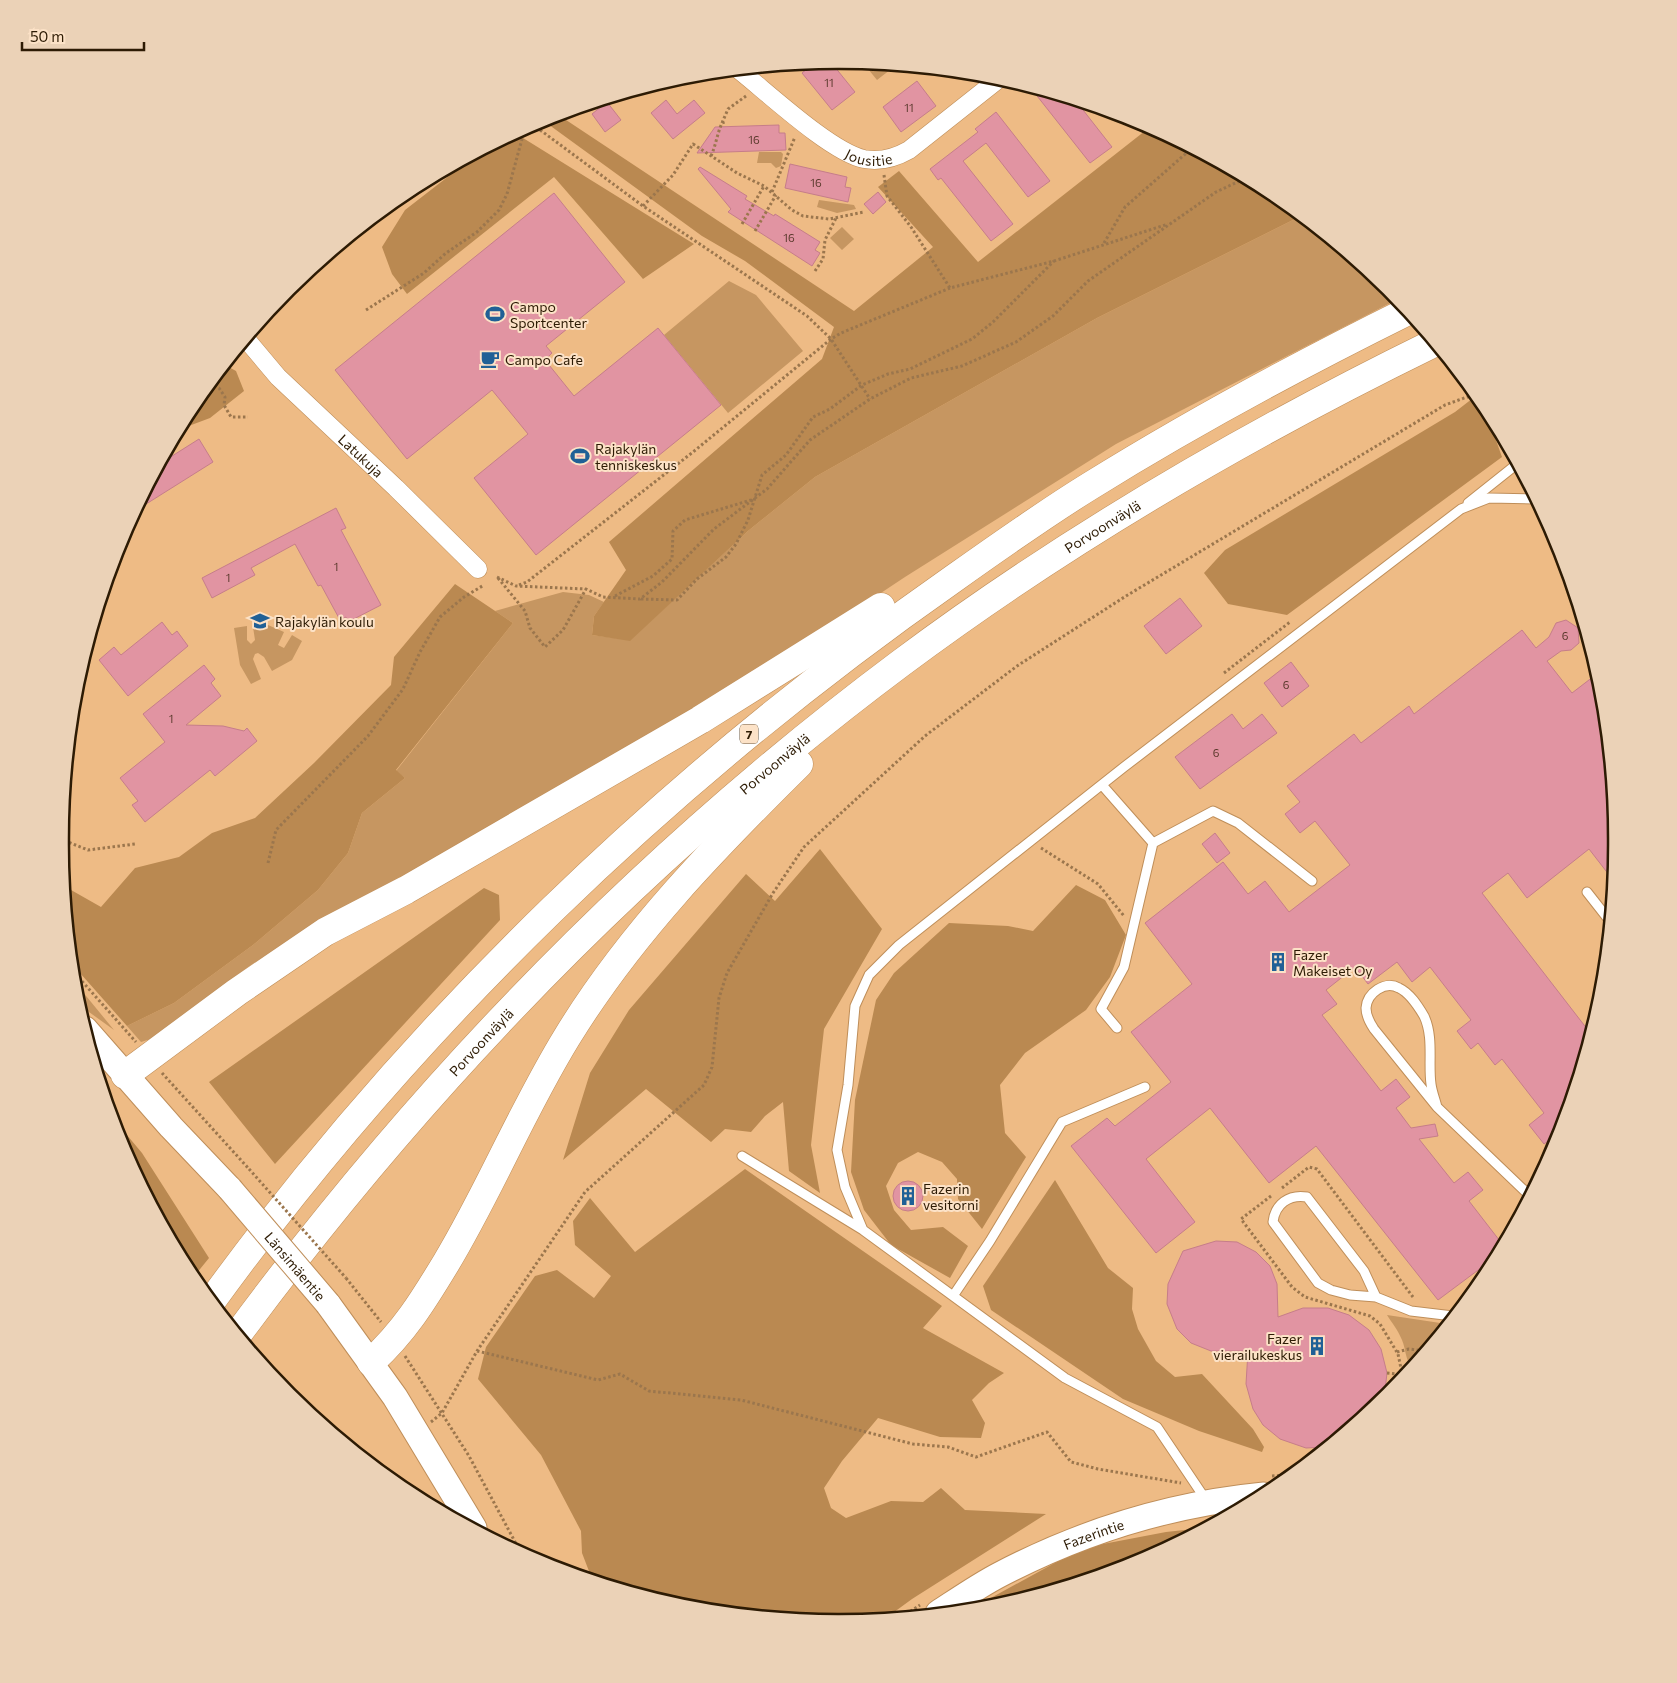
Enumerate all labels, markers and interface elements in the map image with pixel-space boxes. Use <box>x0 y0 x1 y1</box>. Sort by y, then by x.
scale bar <box>22 20 145 52</box>
text: 50 m <box>30 27 64 45</box>
house number: 11 <box>824 76 834 89</box>
house number: 11 <box>904 101 914 114</box>
house number: 16 <box>748 133 760 146</box>
street label: Jousitie <box>843 145 894 169</box>
house number: 16 <box>810 176 822 189</box>
house number: 16 <box>783 231 795 244</box>
place label: Campo Sportcenter <box>510 298 587 331</box>
sports icon: Campo Sportcenter <box>484 303 506 325</box>
cafe icon: Campo Cafe <box>479 348 501 370</box>
place label: Campo Cafe <box>505 351 583 368</box>
street label: Latukuja <box>335 430 387 480</box>
place label: Rajakylän tenniskeskus <box>595 440 677 473</box>
sports icon: Rajakylän tenniskeskus <box>569 445 591 467</box>
street label: Porvoonväylä <box>1061 496 1143 556</box>
house number: 1 <box>334 560 338 573</box>
house number: 1 <box>226 571 230 584</box>
school or university icon: Rajakylän koulu <box>249 610 271 632</box>
place label: Rajakylän koulu <box>275 613 374 630</box>
house number: 6 <box>1562 629 1569 642</box>
house number: 6 <box>1283 678 1290 691</box>
house number: 1 <box>169 712 173 725</box>
road number: 7 <box>740 724 758 744</box>
street label: Porvoonväylä <box>736 729 813 797</box>
house number: 6 <box>1213 746 1220 759</box>
place label: Fazer Makeiset Oy <box>1293 946 1373 979</box>
building icon: Fazer Makeiset Oy <box>1267 951 1289 973</box>
street label: Porvoonväylä <box>445 1004 516 1079</box>
place label: Fazerin vesitorni <box>923 1180 979 1213</box>
building icon: Fazerin vesitorni <box>897 1185 919 1207</box>
street label: Länsimäentie <box>261 1228 330 1304</box>
place label: Fazer vierailukeskus <box>1213 1330 1302 1363</box>
building icon: Fazer vierailukeskus <box>1306 1335 1328 1357</box>
street label: Fazerintie <box>1061 1515 1126 1553</box>

